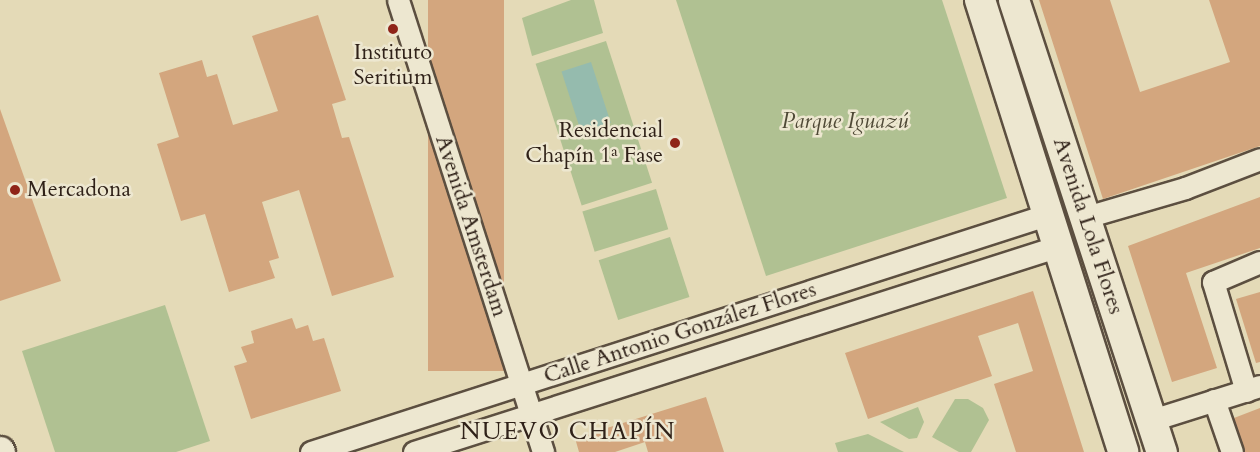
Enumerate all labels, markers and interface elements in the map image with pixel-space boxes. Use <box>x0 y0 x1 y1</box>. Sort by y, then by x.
marker: Instituto Seritium <box>386 22 400 36</box>
place label: Instituto Seritium <box>353 39 433 90</box>
park label: Parque Iguazú <box>782 109 908 135</box>
place label: Residencial Chapín 1ª Fase <box>525 117 663 168</box>
street label: Avenida Amsterdam <box>429 132 513 320</box>
street label: Avenida Lola Flores <box>1047 134 1129 318</box>
marker: Residencial Chapín 1ª Fase <box>668 136 682 150</box>
place label: Mercadona <box>27 177 131 203</box>
marker: Mercadona <box>8 183 22 197</box>
street label: Calle Antonio González Flores <box>541 276 819 390</box>
district label: NUEVO CHAPÍN <box>460 418 676 446</box>

